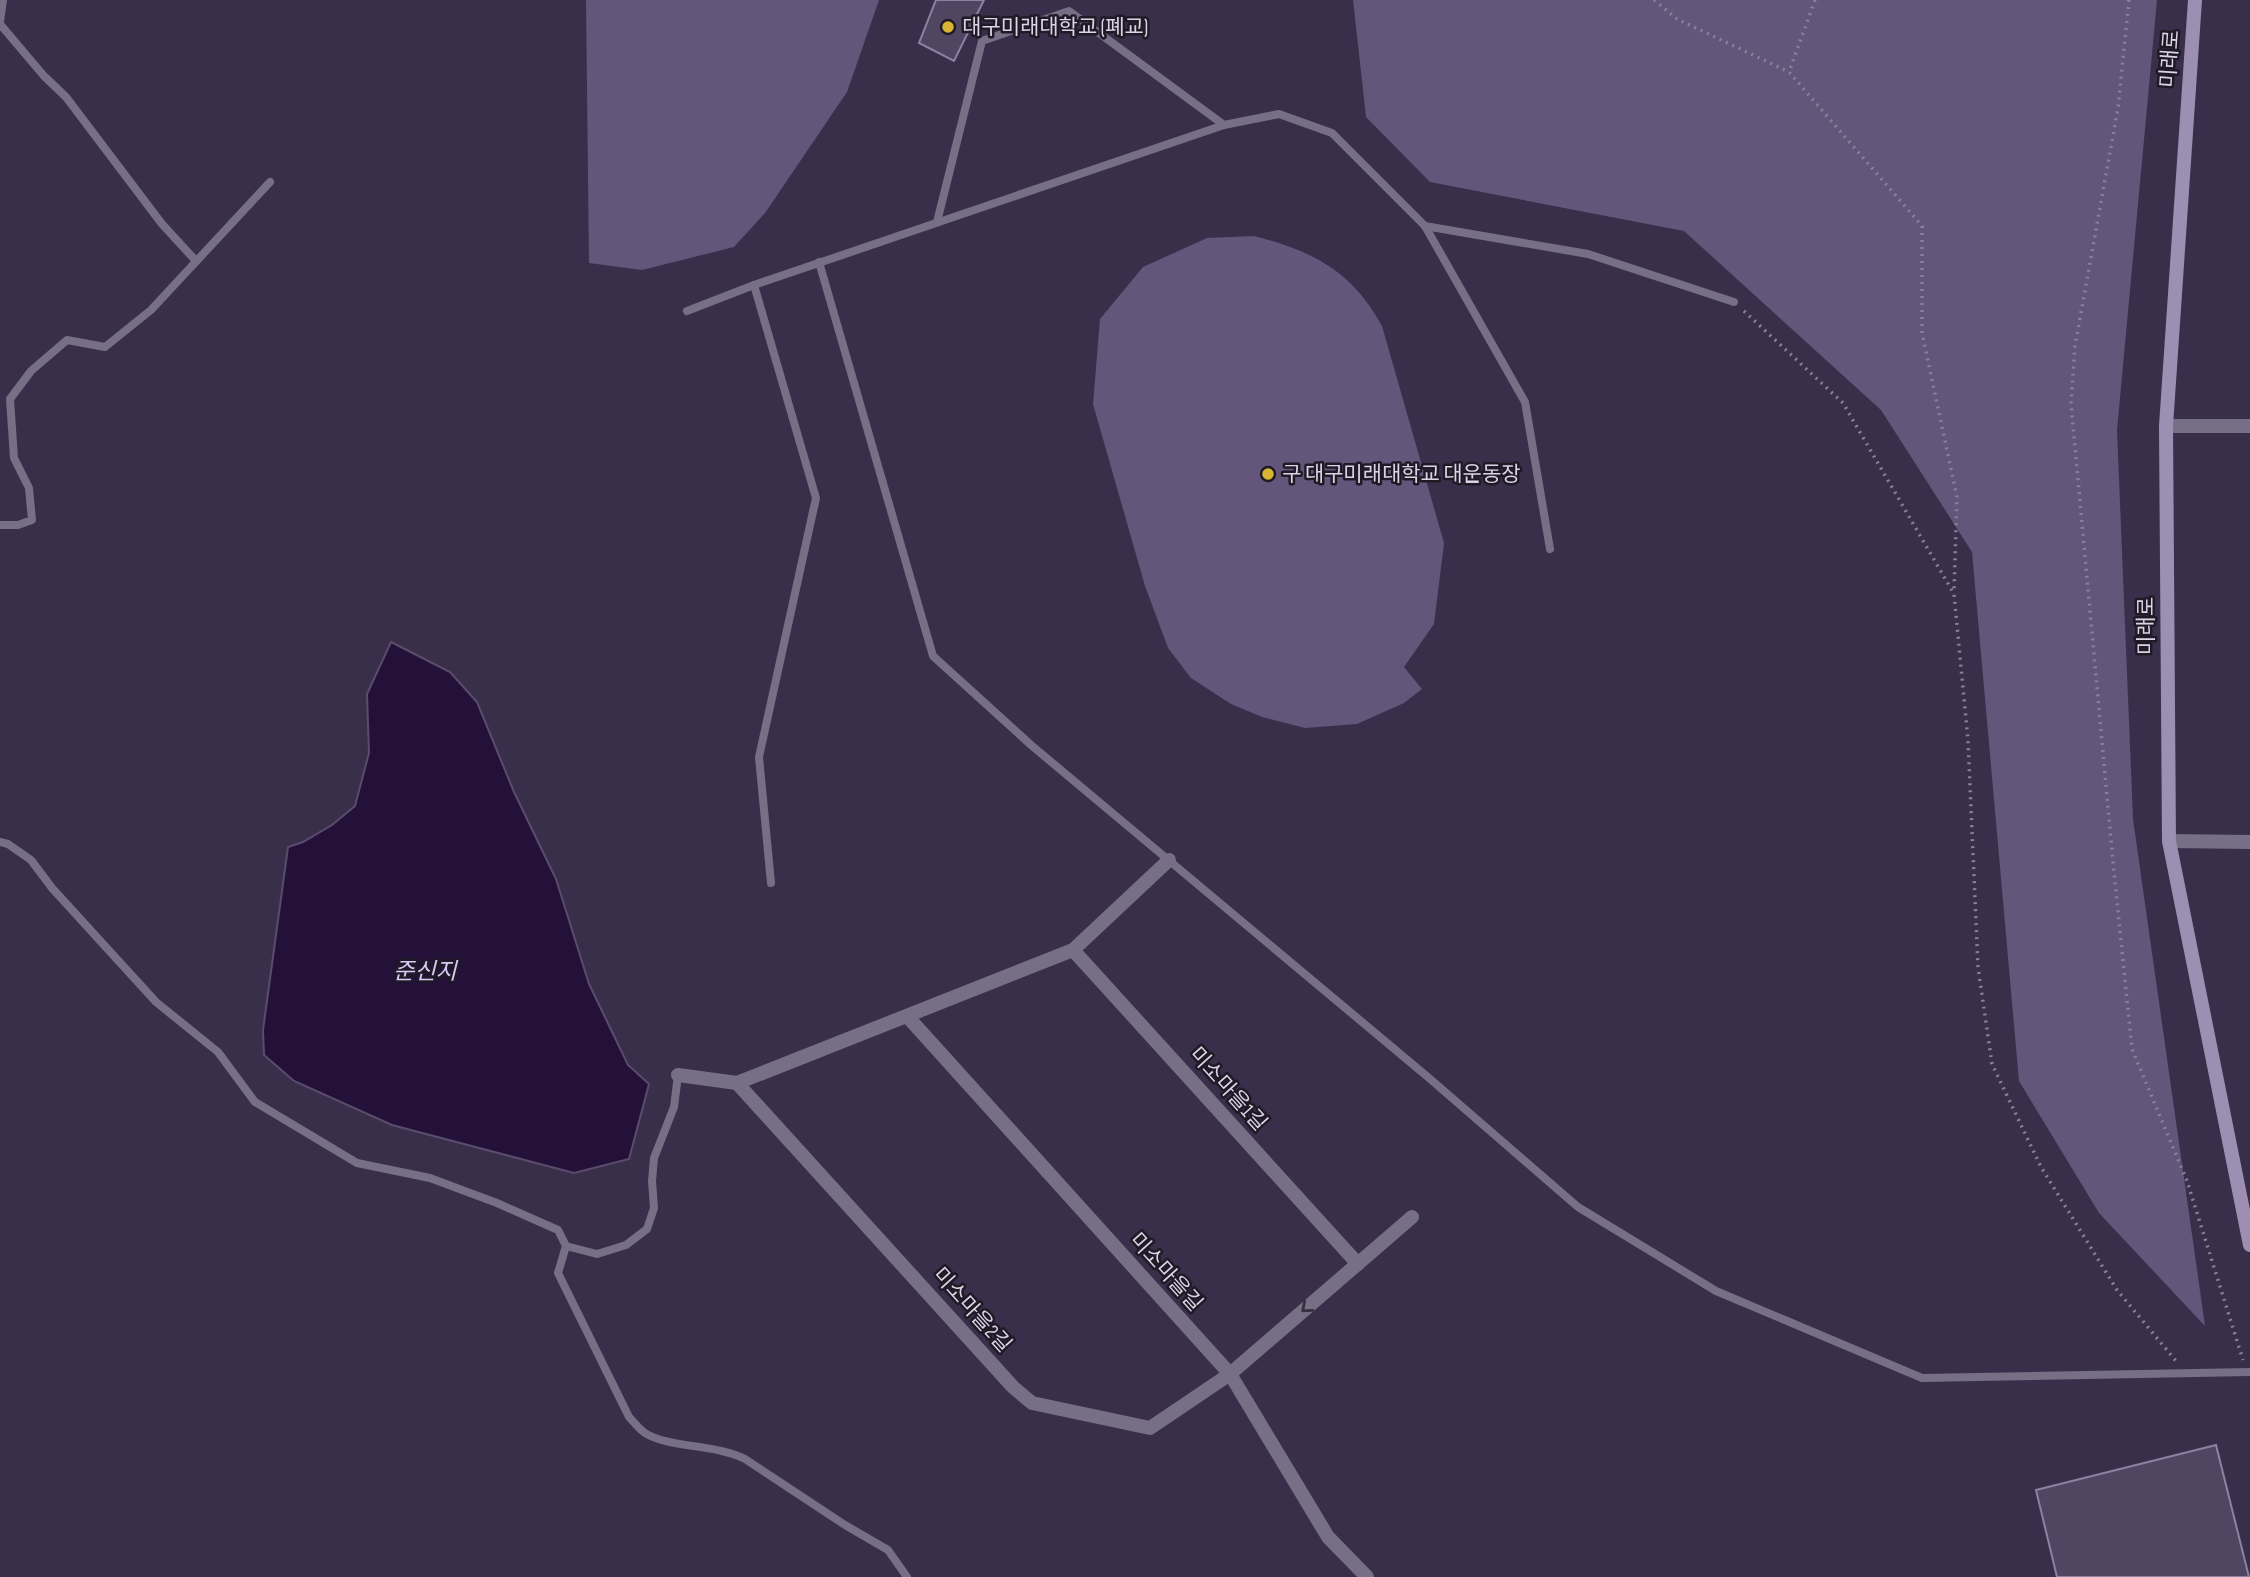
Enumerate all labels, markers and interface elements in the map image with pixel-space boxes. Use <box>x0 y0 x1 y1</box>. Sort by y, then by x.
place label: 대구미래대학교 (폐교) <box>962 15 1148 40</box>
marker: 대구미래대학교 (폐교) <box>940 19 956 35</box>
street label: 미래로 <box>2156 29 2184 89</box>
place label: 구 대구미래대학교 대운동장 <box>1282 462 1521 487</box>
marker: 구 대구미래대학교 대운동장 <box>1260 466 1276 482</box>
street label: 미래로 <box>2134 597 2159 655</box>
water label: 준신지 <box>393 958 459 986</box>
street label: 미소마을1길 <box>1184 1042 1272 1136</box>
street label: 미소마을길 <box>1124 1228 1208 1316</box>
street label: 미소마을2길 <box>927 1263 1017 1357</box>
one-way arrow <box>1301 1300 1314 1312</box>

